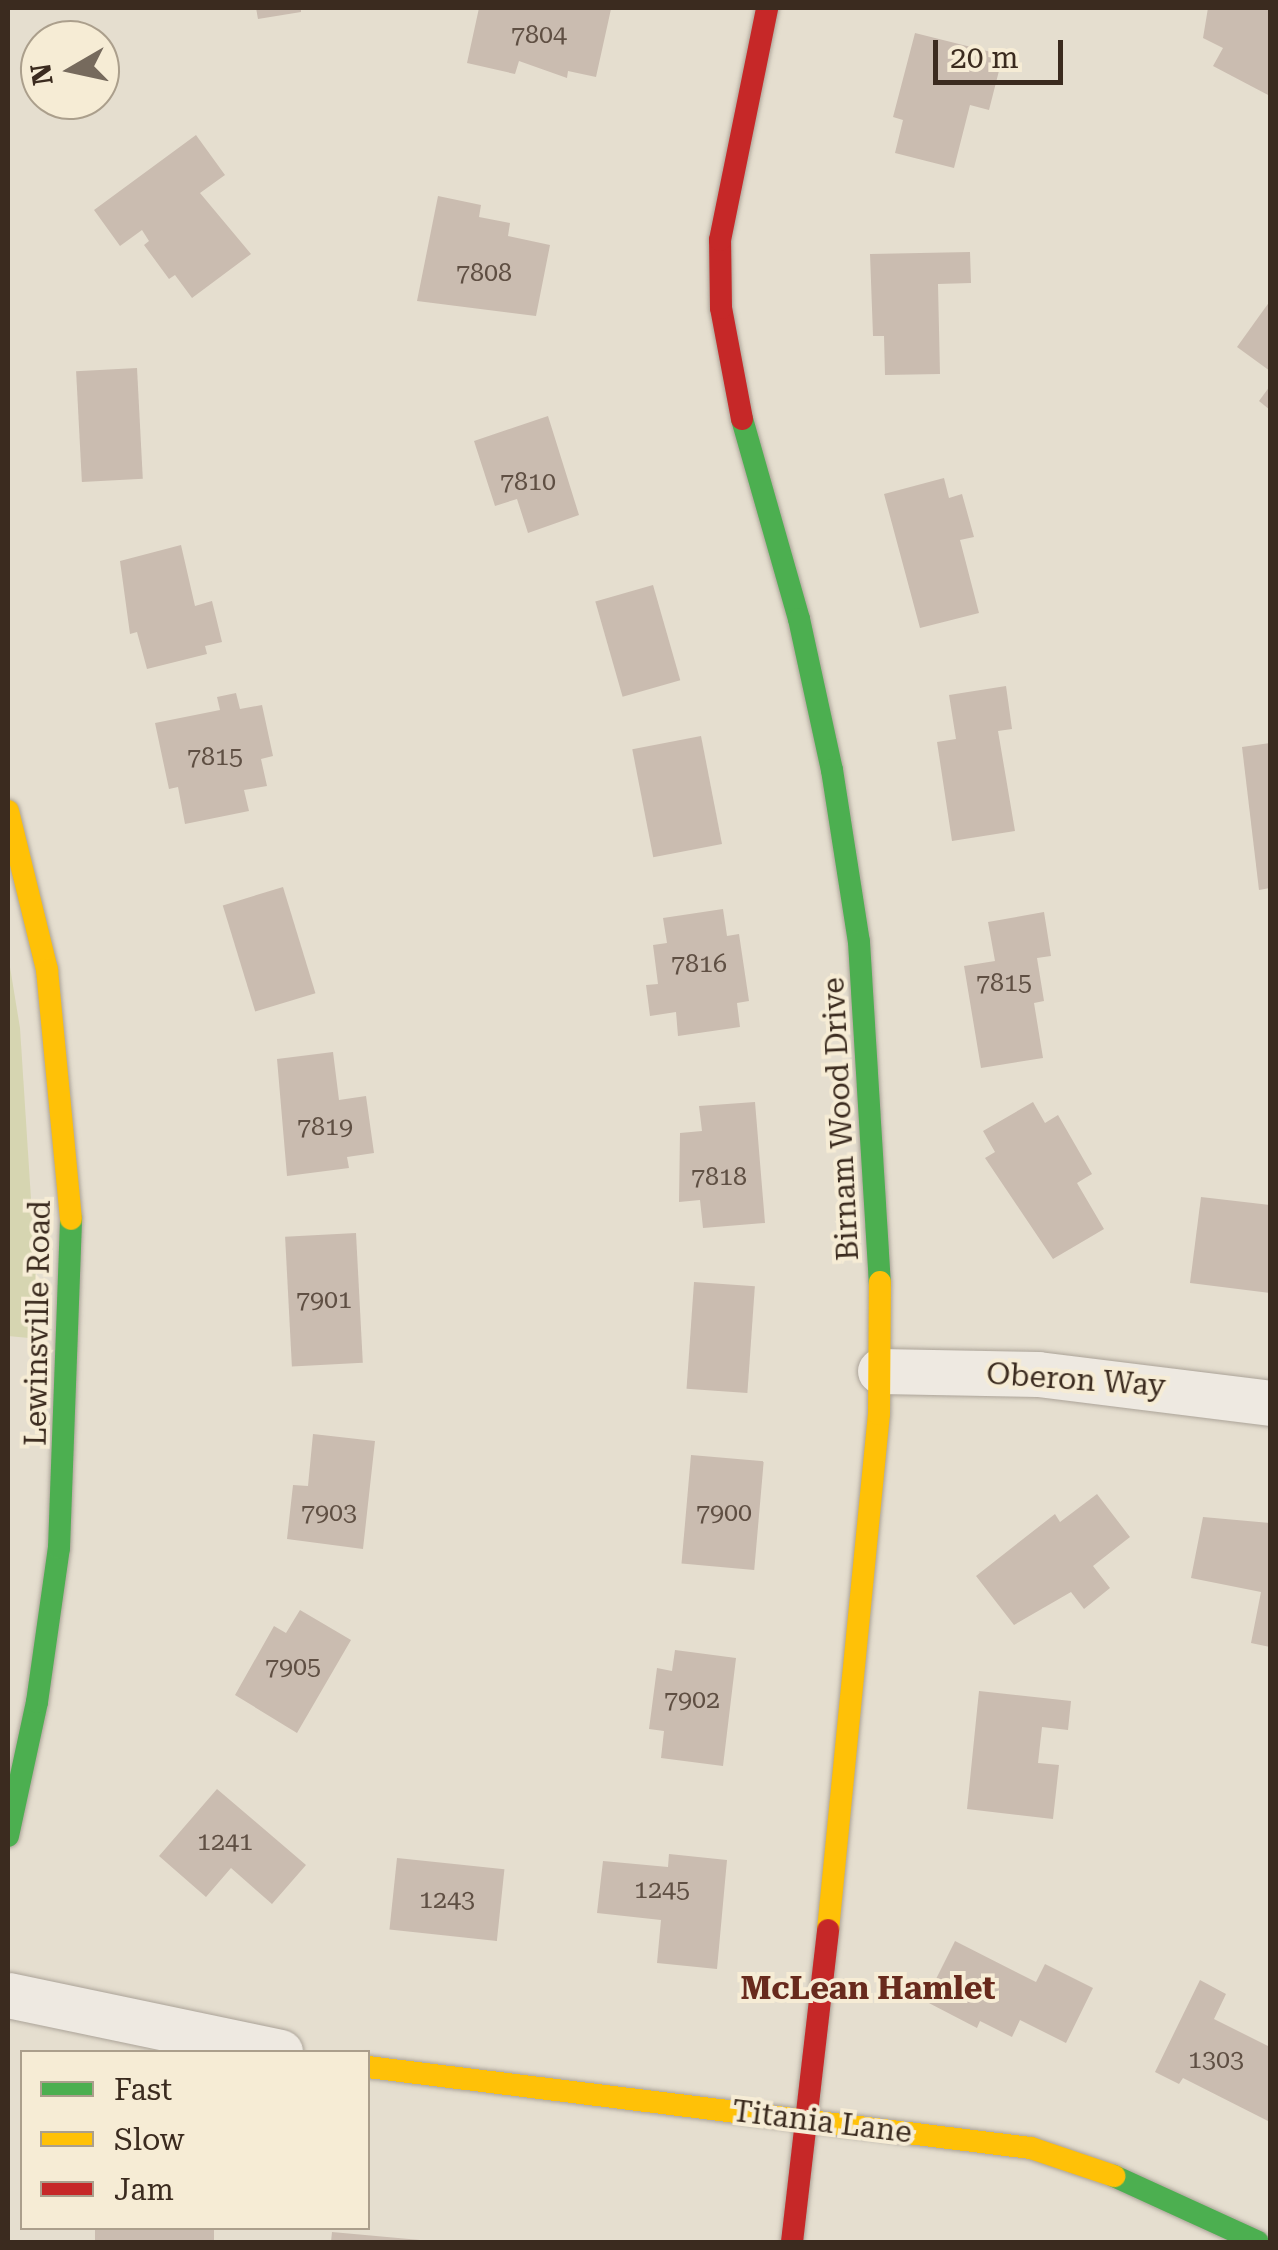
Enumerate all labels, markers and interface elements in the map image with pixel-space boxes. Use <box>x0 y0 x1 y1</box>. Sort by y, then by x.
north arrow <box>20 20 120 120</box>
house number: 7804 <box>511 20 567 50</box>
scale bar <box>938 20 1068 82</box>
text: 20 m <box>950 40 1019 75</box>
text: N <box>24 61 60 88</box>
house number: 7808 <box>456 258 512 288</box>
house number: 7810 <box>500 467 556 497</box>
house number: 7815 <box>187 742 243 772</box>
house number: 7816 <box>671 949 727 979</box>
house number: 7815 <box>976 968 1032 998</box>
street label: Birnam Wood Drive <box>816 976 866 1262</box>
house number: 7819 <box>297 1112 353 1142</box>
house number: 7818 <box>691 1162 747 1192</box>
street label: Lewinsville Road <box>18 1200 58 1446</box>
house number: 7901 <box>296 1285 352 1315</box>
street label: Oberon Way <box>985 1356 1167 1404</box>
house number: 7903 <box>301 1498 357 1528</box>
house number: 7900 <box>696 1498 752 1528</box>
house number: 7905 <box>265 1652 321 1682</box>
house number: 7902 <box>664 1685 720 1715</box>
house number: 1241 <box>197 1827 253 1857</box>
house number: 1245 <box>634 1875 690 1905</box>
house number: 1243 <box>419 1885 475 1915</box>
district label: McLean Hamlet <box>741 1969 995 2007</box>
house number: 1303 <box>1188 2045 1244 2075</box>
legend <box>20 2050 370 2230</box>
text: Fast <box>114 2072 172 2107</box>
street label: Titania Lane <box>730 2093 914 2151</box>
text: Slow <box>114 2122 185 2157</box>
text: Jam <box>114 2172 174 2207</box>

